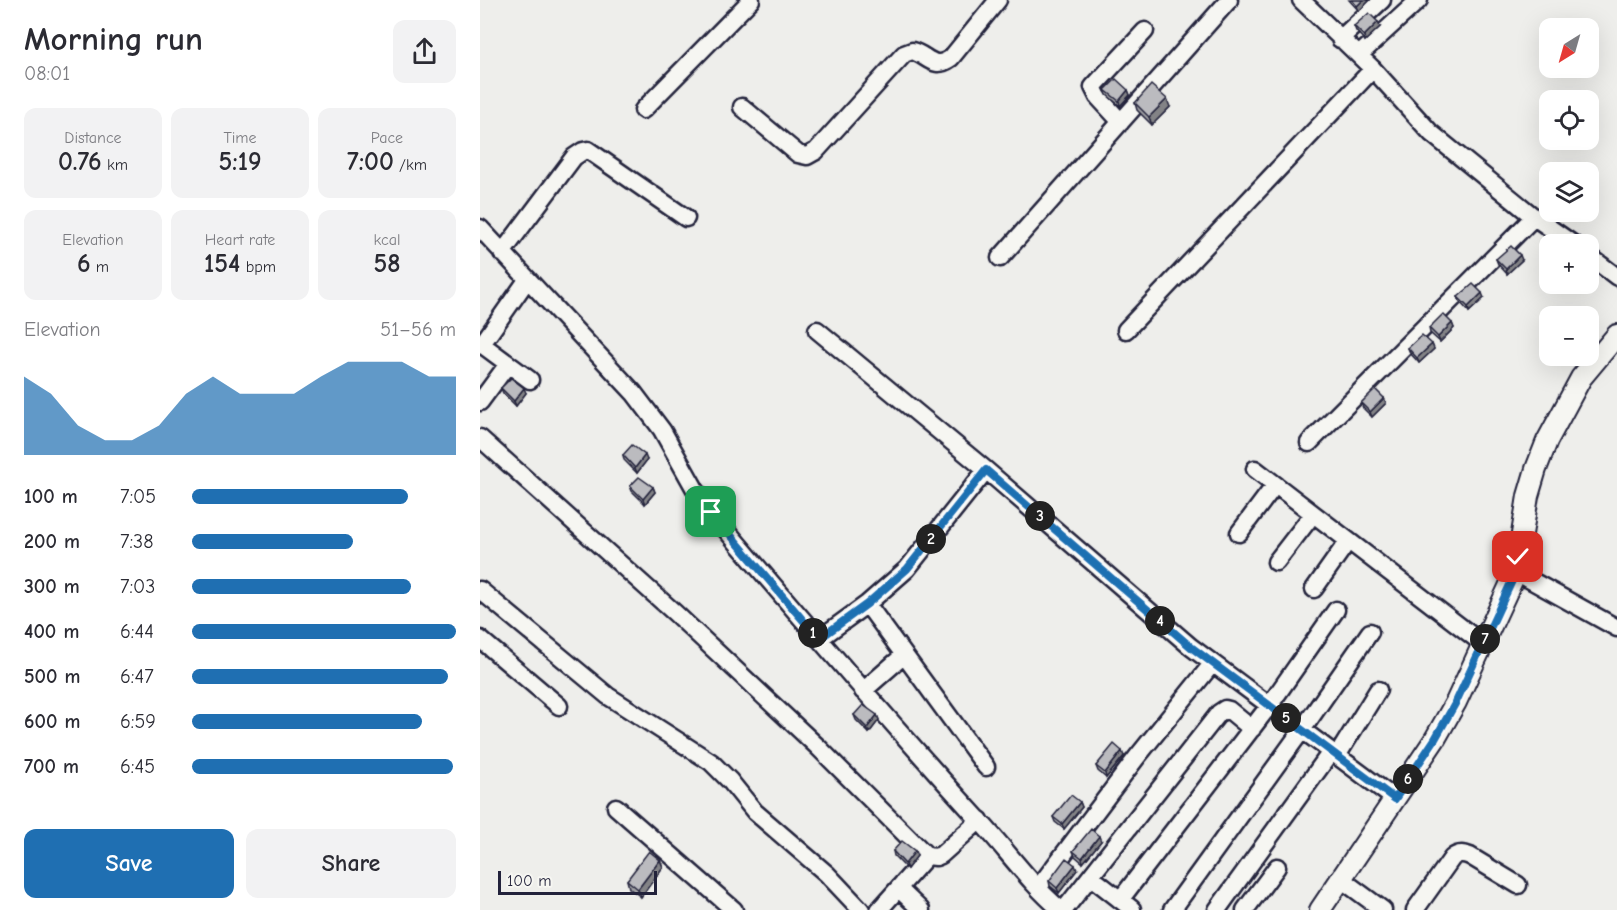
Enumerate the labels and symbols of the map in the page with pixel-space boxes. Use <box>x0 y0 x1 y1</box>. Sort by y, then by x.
north arrow <box>1539 18 1599 78</box>
pin <box>685 486 736 537</box>
pin: 3 <box>1025 501 1055 531</box>
pin: 2 <box>916 524 946 554</box>
pin <box>1492 531 1543 582</box>
pin: 4 <box>1145 606 1175 636</box>
pin: 1 <box>798 618 828 648</box>
pin: 7 <box>1470 624 1500 654</box>
pin: 5 <box>1271 703 1301 733</box>
pin: 6 <box>1393 764 1423 794</box>
scale bar <box>498 868 657 896</box>

